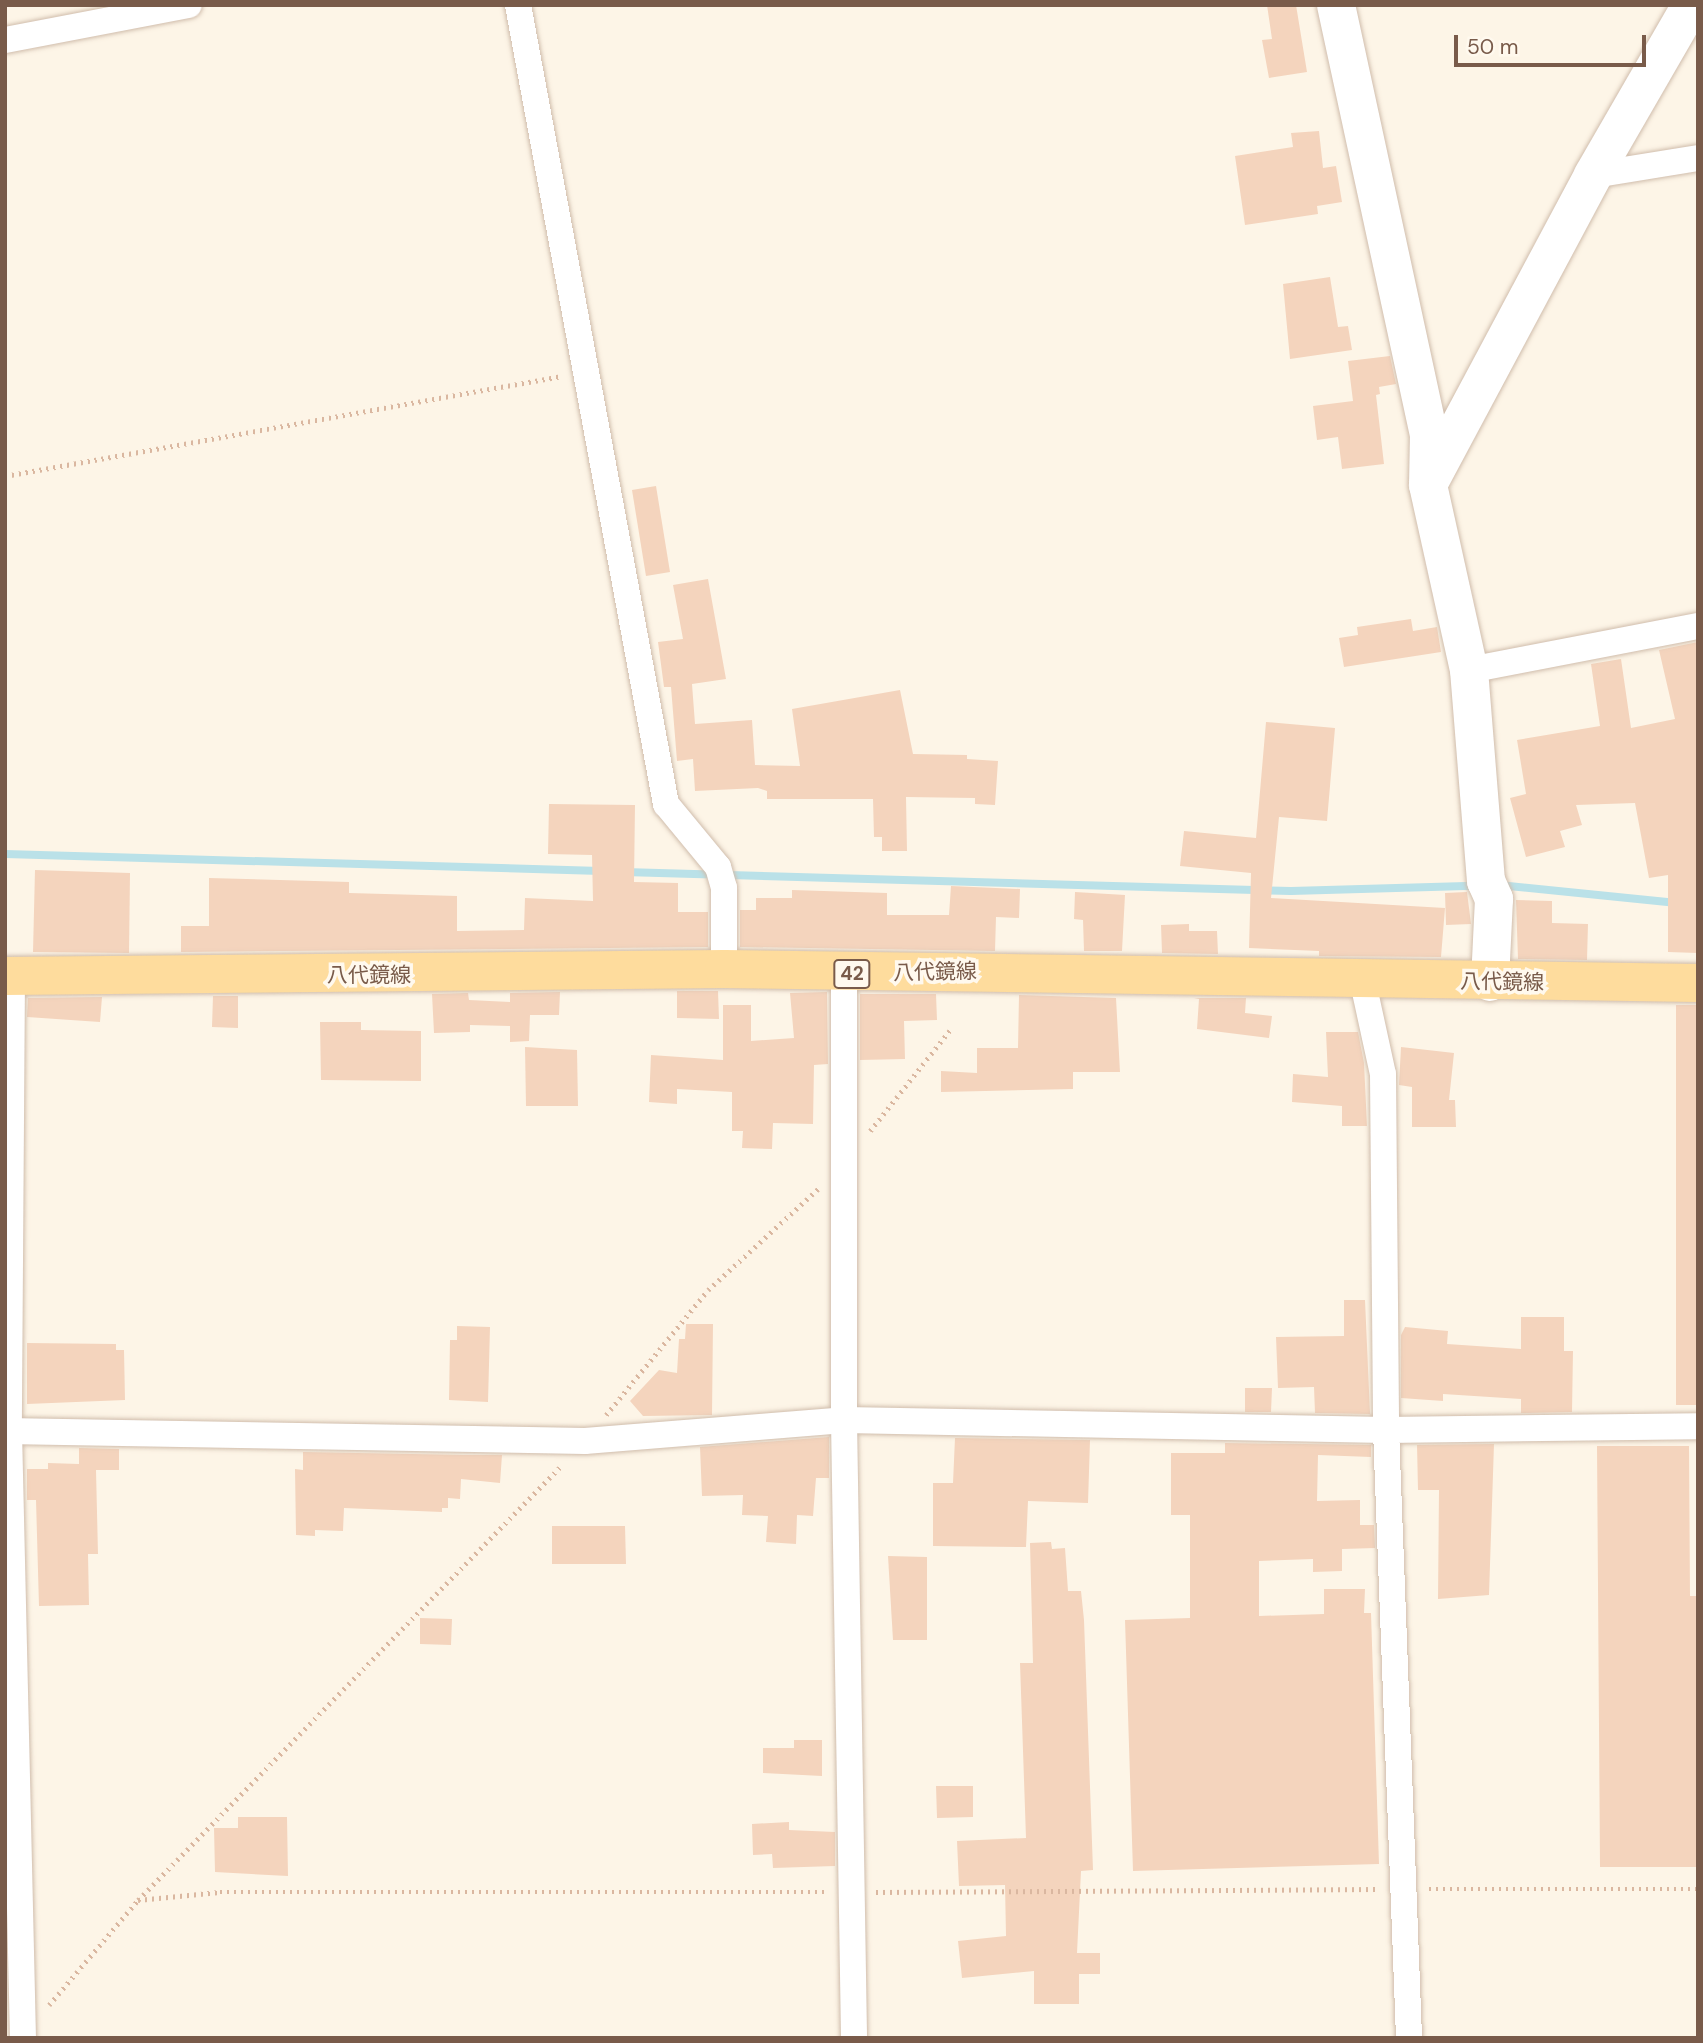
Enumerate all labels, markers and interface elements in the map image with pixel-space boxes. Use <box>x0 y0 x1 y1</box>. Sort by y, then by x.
scale bar <box>1458 21 1650 65</box>
text: 50 m <box>1467 33 1518 61</box>
road number: 42 <box>833 958 871 990</box>
street label: 八代鏡線 <box>893 959 977 985</box>
street label: 八代鏡線 <box>327 962 411 988</box>
street label: 八代鏡線 <box>1460 969 1544 995</box>

